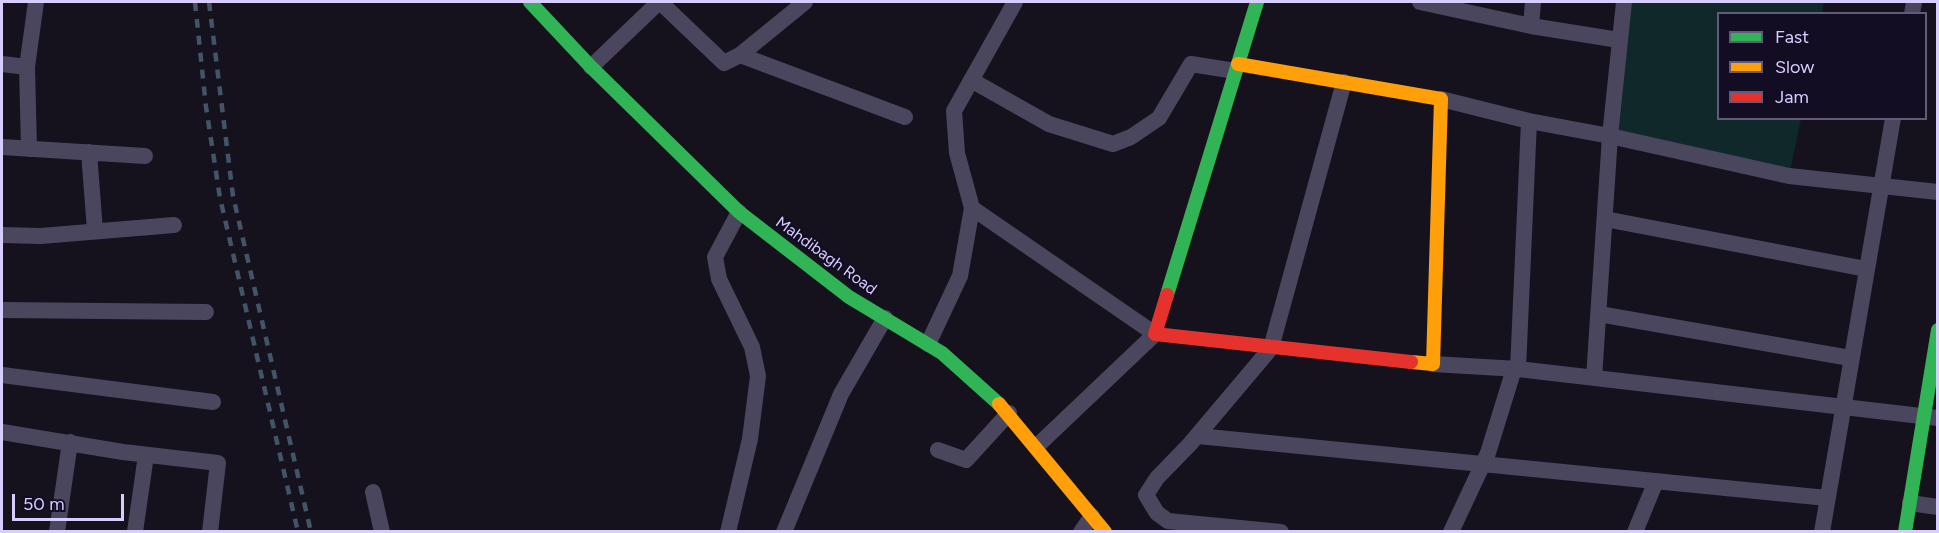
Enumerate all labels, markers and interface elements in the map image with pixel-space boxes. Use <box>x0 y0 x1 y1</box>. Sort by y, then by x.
legend <box>1717 12 1927 120</box>
text: Fast <box>1775 26 1809 48</box>
text: Slow <box>1775 56 1814 78</box>
text: Jam <box>1775 86 1809 108</box>
street label: Mahdibagh Road <box>772 213 880 299</box>
scale bar <box>15 482 128 520</box>
text: 50 m <box>23 493 65 515</box>

